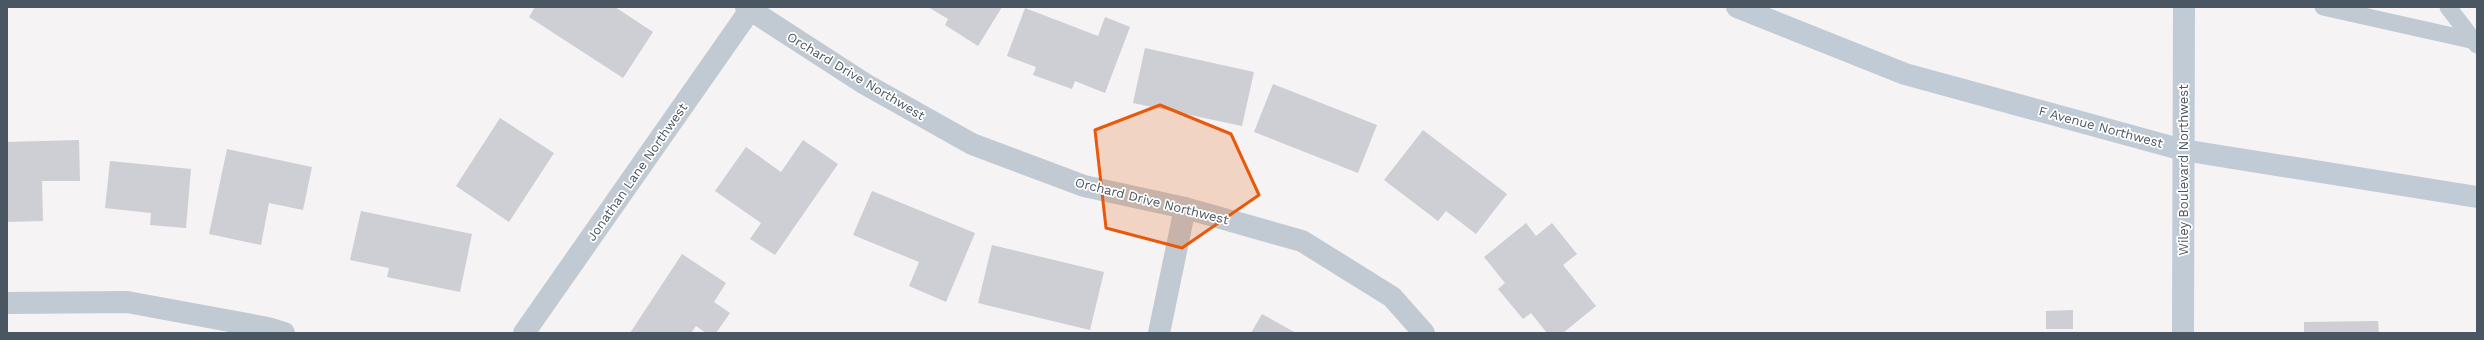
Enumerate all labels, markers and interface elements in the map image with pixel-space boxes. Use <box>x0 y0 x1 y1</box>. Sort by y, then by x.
street label: Orchard Drive Northwest <box>784 29 928 123</box>
street label: Wiley Boulevard Northwest <box>2176 84 2191 256</box>
street label: Jonathan Lane Northwest <box>584 100 691 244</box>
street label: F Avenue Northwest <box>2037 103 2165 151</box>
street label: Orchard Drive Northwest <box>1074 175 1231 228</box>

